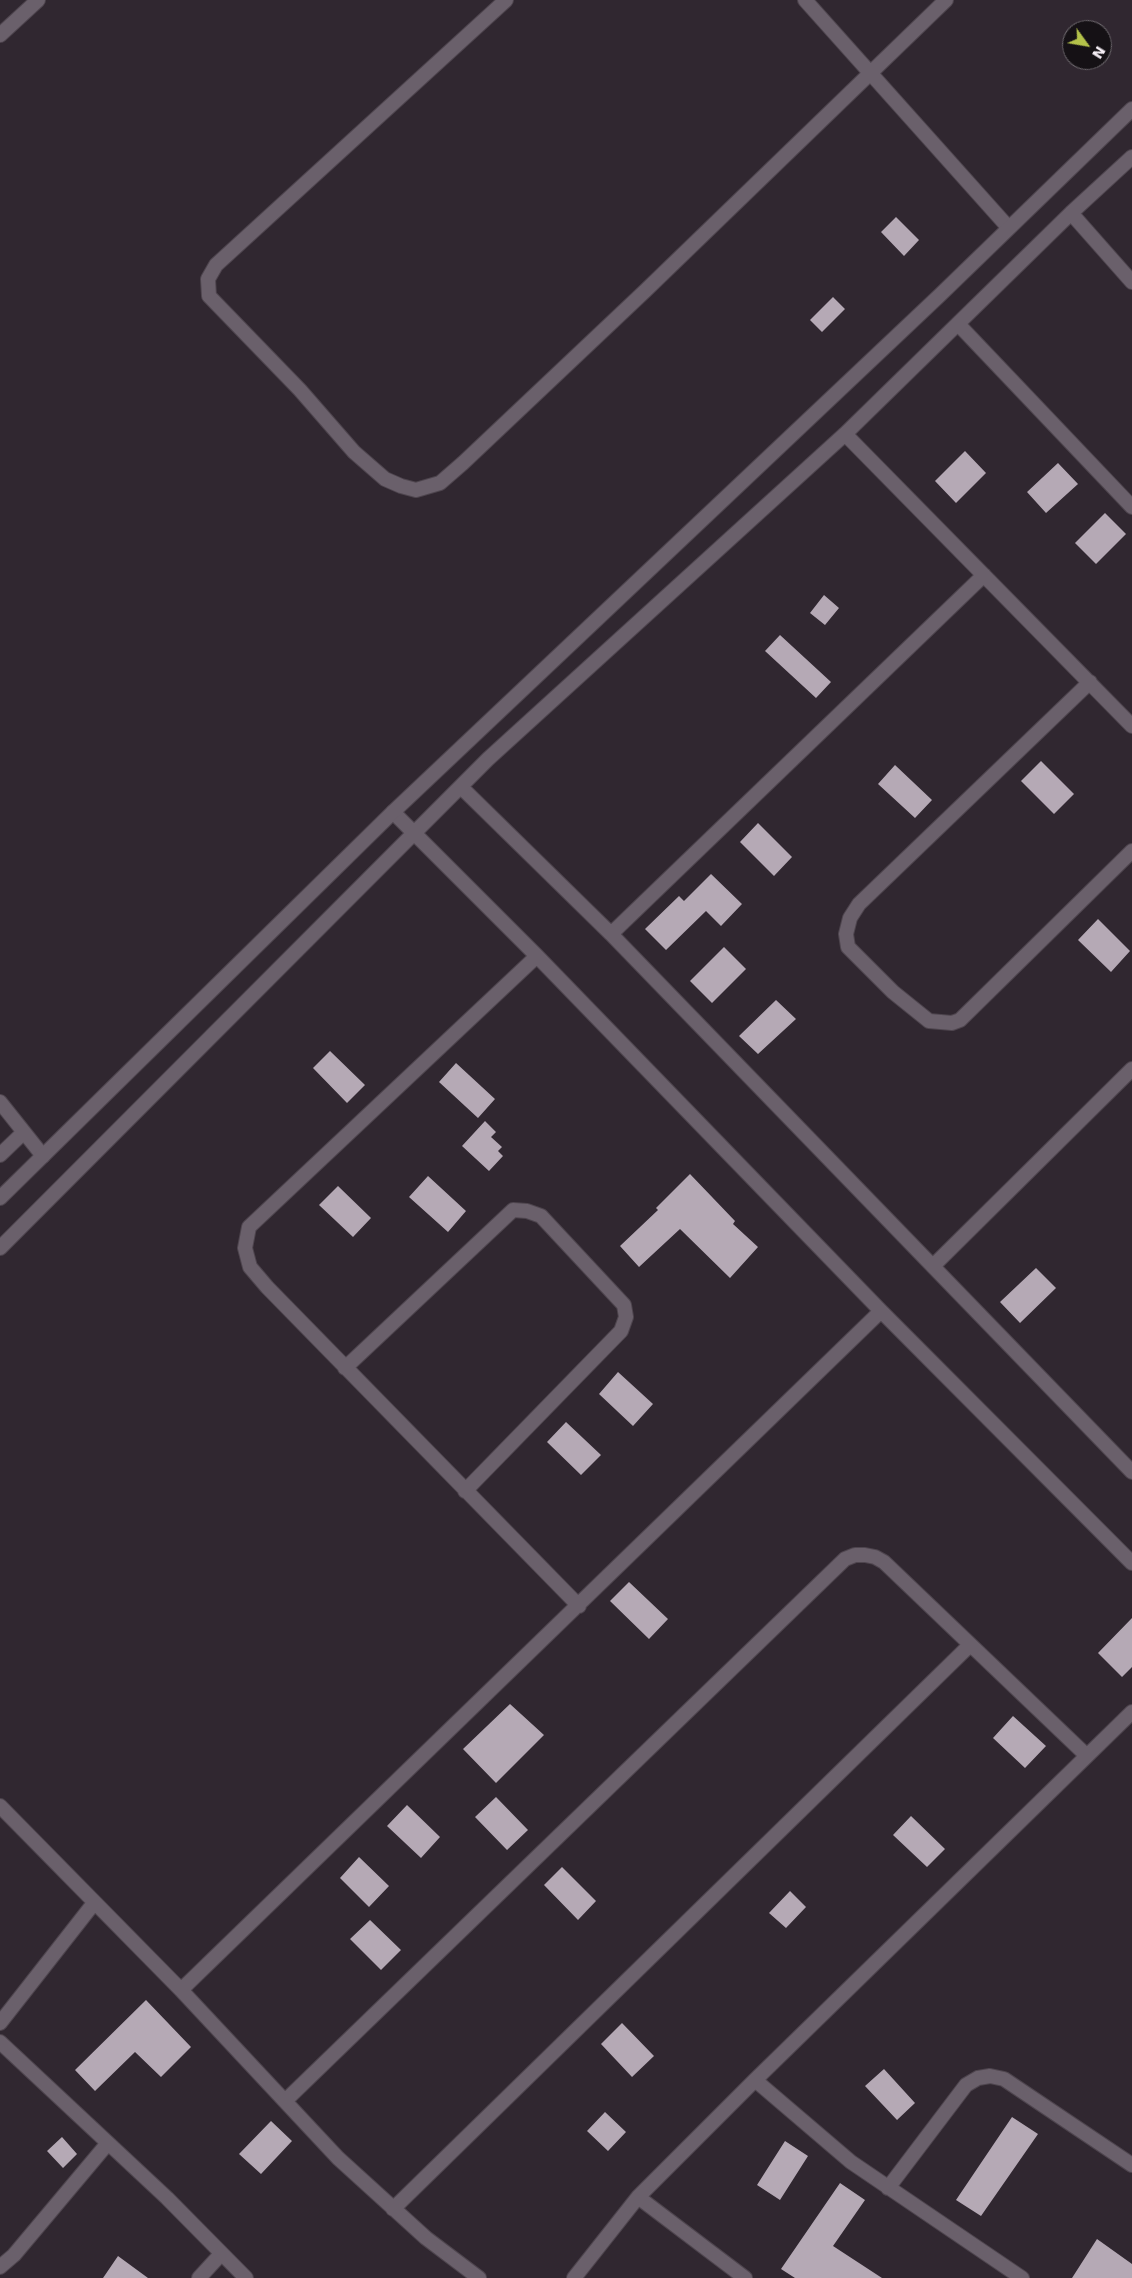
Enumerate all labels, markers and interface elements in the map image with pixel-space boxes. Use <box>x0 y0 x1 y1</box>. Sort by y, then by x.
north arrow <box>1062 20 1112 70</box>
text: N <box>1089 43 1109 62</box>

